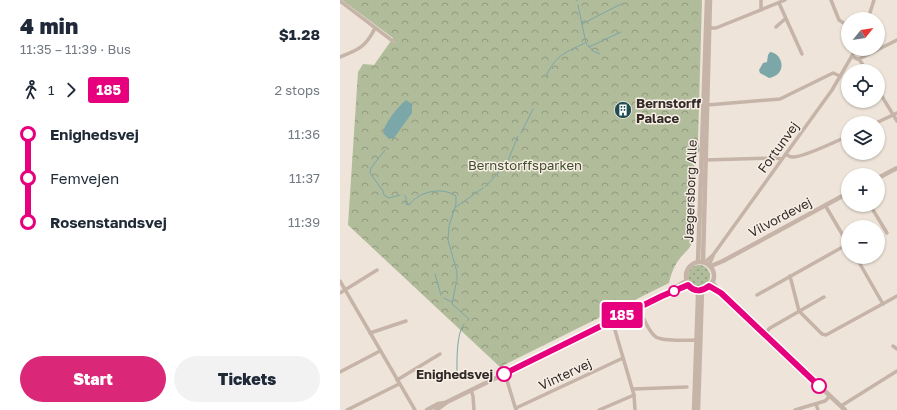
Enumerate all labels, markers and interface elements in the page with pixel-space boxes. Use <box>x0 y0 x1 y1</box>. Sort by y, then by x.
text: 4 min <box>20 12 78 39</box>
north arrow <box>841 12 885 56</box>
map controls <box>841 12 885 264</box>
text: $1.28 <box>279 25 320 43</box>
text: 11:35 – 11:39 · Bus <box>20 41 131 57</box>
button: locate <box>841 64 885 108</box>
icon: walk <box>20 79 42 101</box>
icon: forward <box>60 79 82 101</box>
text: 185 <box>96 81 121 98</box>
text: 1 <box>48 82 54 98</box>
text: 2 stops <box>274 82 320 98</box>
place label: Bernstorff Palace <box>636 95 701 126</box>
building icon: Bernstorff Palace <box>613 100 633 120</box>
button: layers <box>841 116 885 160</box>
street label: Fortunvej <box>754 118 802 176</box>
text: Enighedsvej <box>50 125 139 143</box>
text: 11:36 <box>288 126 320 142</box>
street label: Jægersborg Alle <box>680 139 700 243</box>
park label: Bernstorffsparken <box>468 157 582 173</box>
button: + <box>841 168 885 212</box>
text: Femvejen <box>50 169 119 187</box>
text: 11:37 <box>289 170 320 186</box>
street label: Vilvordevej <box>746 194 814 240</box>
text: Rosenstandsvej <box>50 213 167 231</box>
text: 11:39 <box>288 214 320 230</box>
button: − <box>841 220 885 264</box>
unlabelled marker <box>668 285 680 297</box>
line badge: 185 <box>599 302 645 328</box>
text: 185 <box>610 306 634 323</box>
street label: Vintervej <box>536 355 594 393</box>
button: Start <box>20 356 166 402</box>
button: Tickets <box>174 356 320 402</box>
place label: Enighedsvej <box>416 366 493 382</box>
marker: Enighedsvej <box>496 366 512 382</box>
unlabelled marker <box>811 378 827 394</box>

